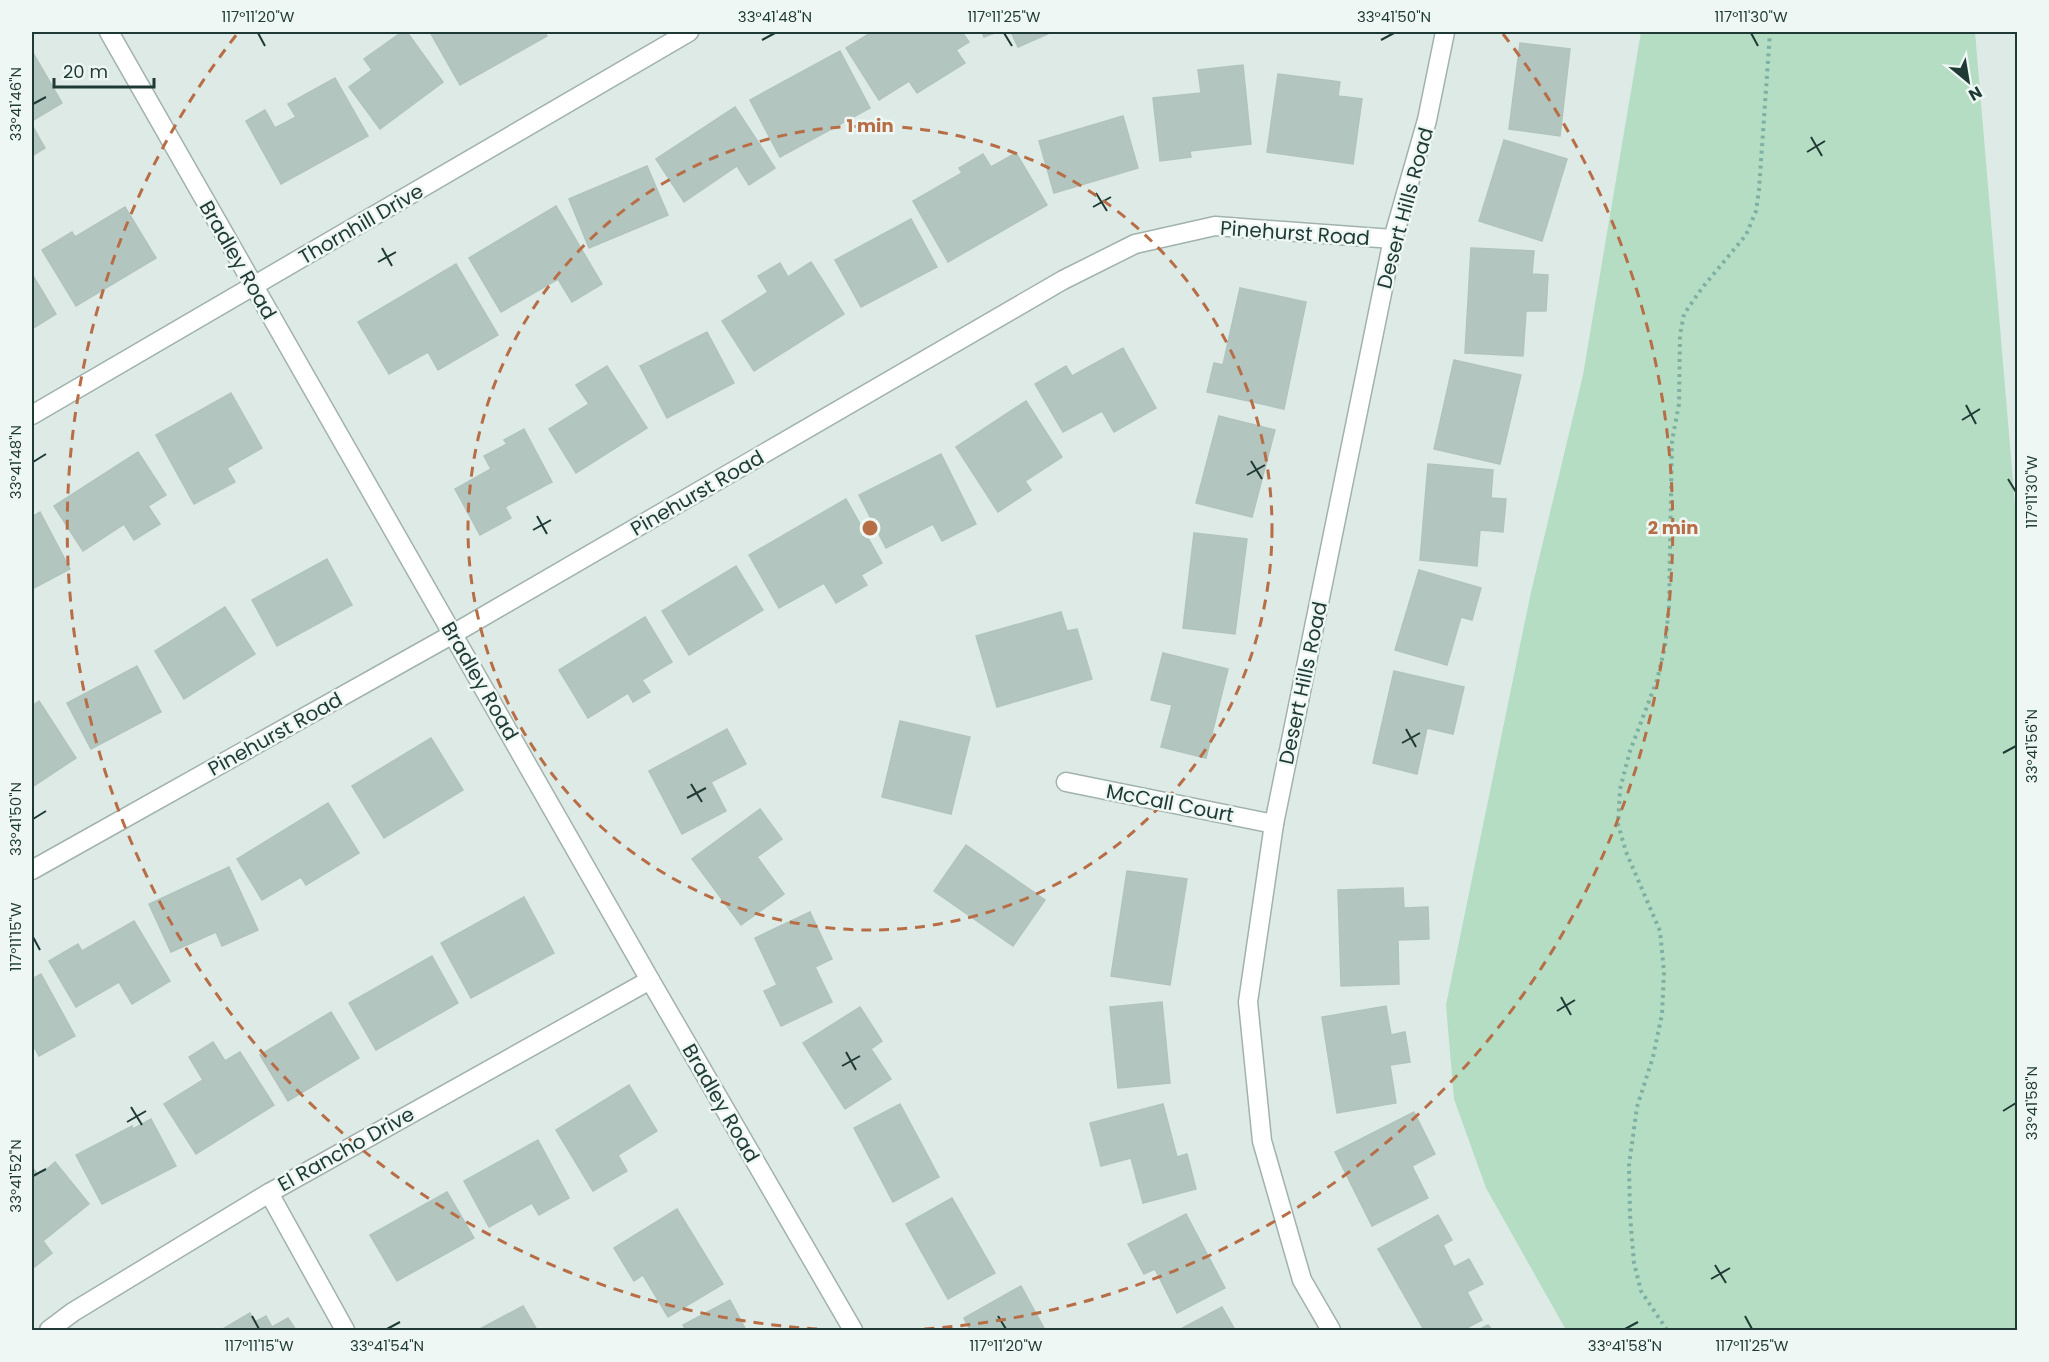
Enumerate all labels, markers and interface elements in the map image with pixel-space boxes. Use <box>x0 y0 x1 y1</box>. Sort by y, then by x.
text: 117°11'20"W <box>222 6 295 27</box>
text: 33°41'48"N <box>738 6 812 27</box>
text: 117°11'25"W <box>968 6 1041 27</box>
text: 33°41'50"N <box>1357 6 1431 27</box>
text: 117°11'30"W <box>1714 6 1788 27</box>
scale bar <box>54 51 154 89</box>
north arrow <box>1938 51 1998 111</box>
text: 20 m <box>63 59 108 84</box>
text: 33°41'46"N <box>5 67 26 141</box>
text: N <box>1964 81 1986 107</box>
text: 1 min <box>846 113 894 138</box>
street label: Desert Hills Road <box>1370 124 1440 292</box>
street label: Thornhill Drive <box>293 177 429 271</box>
street label: Bradley Road <box>193 196 283 324</box>
street label: Pinehurst Road <box>1219 214 1371 252</box>
text: 33°41'48"N <box>5 425 26 499</box>
street label: Pinehurst Road <box>625 443 769 543</box>
text: 117°11'30"W <box>2021 455 2042 529</box>
text: 2 min <box>1648 515 1698 540</box>
centre of rings <box>860 518 880 538</box>
street label: Desert Hills Road <box>1272 599 1334 767</box>
street label: Bradley Road <box>435 617 525 745</box>
street label: Pinehurst Road <box>203 685 347 783</box>
text: 33°41'56"N <box>2021 709 2042 783</box>
street label: McCall Court <box>1104 777 1236 829</box>
text: 33°41'50"N <box>5 782 26 856</box>
text: 117°11'15"W <box>5 902 26 972</box>
street label: Bradley Road <box>676 1039 766 1167</box>
text: 33°41'58"N <box>2021 1066 2042 1140</box>
street label: El Rancho Drive <box>273 1100 419 1198</box>
text: 33°41'52"N <box>5 1139 26 1213</box>
text: 117°11'15"W <box>224 1335 294 1356</box>
text: 33°41'54"N <box>350 1335 424 1356</box>
text: 117°11'20"W <box>970 1335 1043 1356</box>
text: 33°41'58"N <box>1588 1335 1662 1356</box>
text: 117°11'25"W <box>1716 1335 1789 1356</box>

